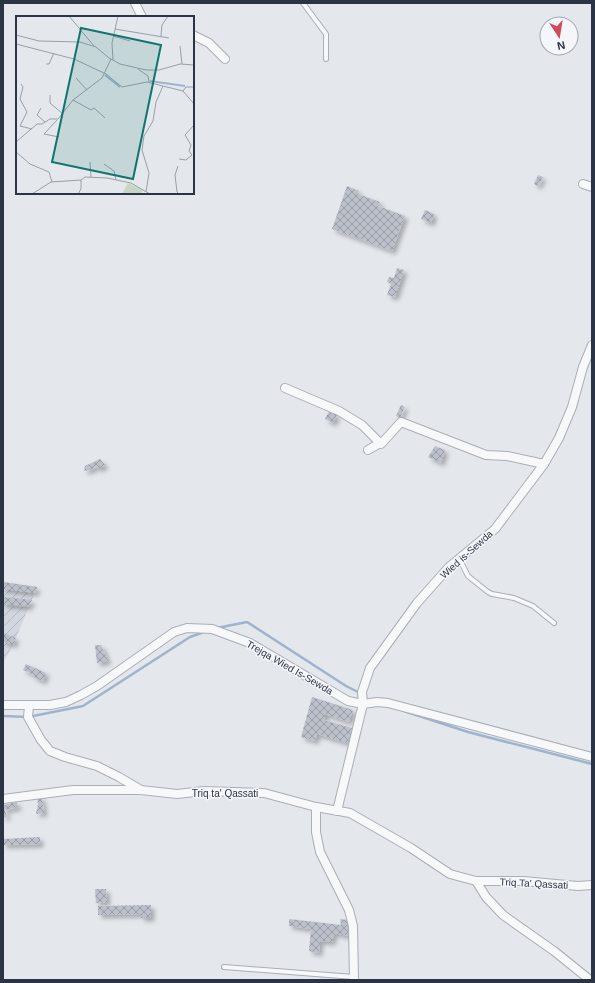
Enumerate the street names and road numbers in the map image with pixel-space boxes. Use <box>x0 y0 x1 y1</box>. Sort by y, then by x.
street label: Wied is-Sewda <box>438 528 495 581</box>
street label: Trejqa Wied Is-Sewda <box>245 638 335 697</box>
street label: Triq ta' Qassati <box>192 788 258 799</box>
street label: Triq Ta' Qassati <box>499 876 569 891</box>

